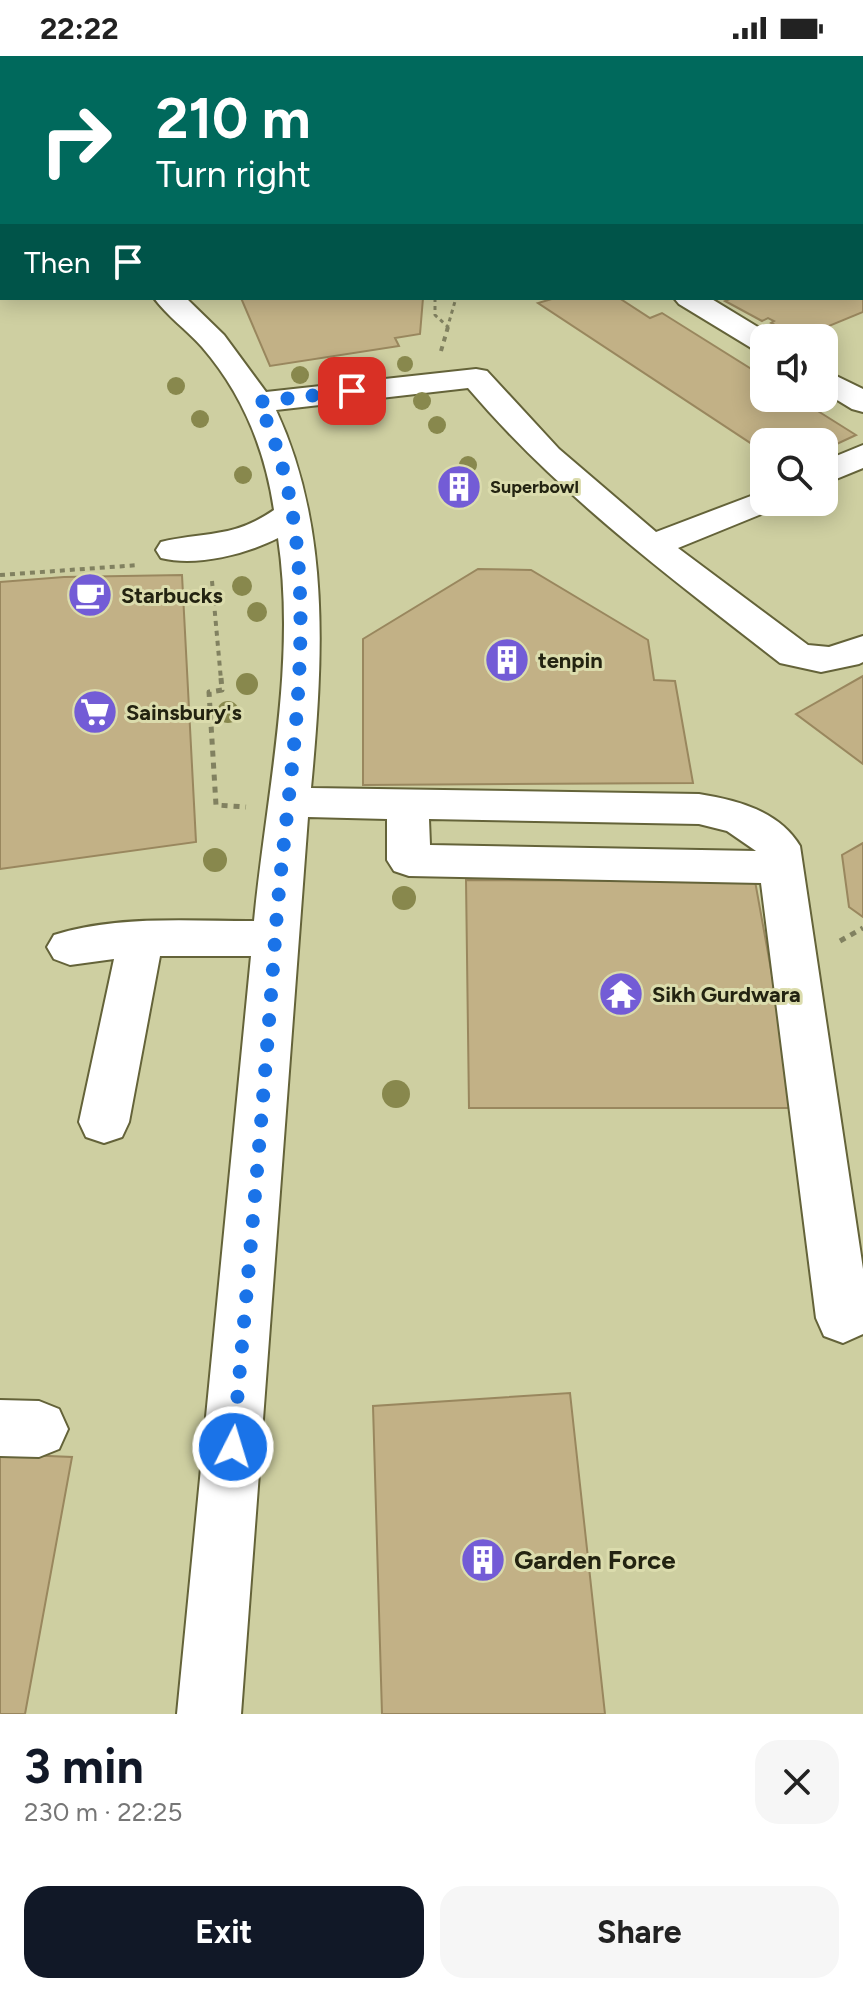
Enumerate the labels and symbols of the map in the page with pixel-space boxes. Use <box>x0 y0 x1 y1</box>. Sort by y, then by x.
pin <box>318 357 386 425</box>
building icon: Superbowl <box>435 463 483 511</box>
place label: Superbowl <box>490 476 579 498</box>
cafe icon: Starbucks <box>66 571 114 619</box>
place label: Starbucks <box>121 582 223 609</box>
building icon: tenpin <box>483 636 531 684</box>
place label: tenpin <box>538 647 603 674</box>
supermarket icon: Sainsbury's <box>71 688 119 736</box>
place label: Sainsbury's <box>126 699 242 726</box>
temple icon: Sikh Gurdwara <box>597 970 645 1018</box>
place label: Sikh Gurdwara <box>652 981 801 1008</box>
position arrow <box>191 1405 275 1489</box>
building icon: Garden Force <box>459 1536 507 1584</box>
place label: Garden Force <box>514 1544 676 1576</box>

